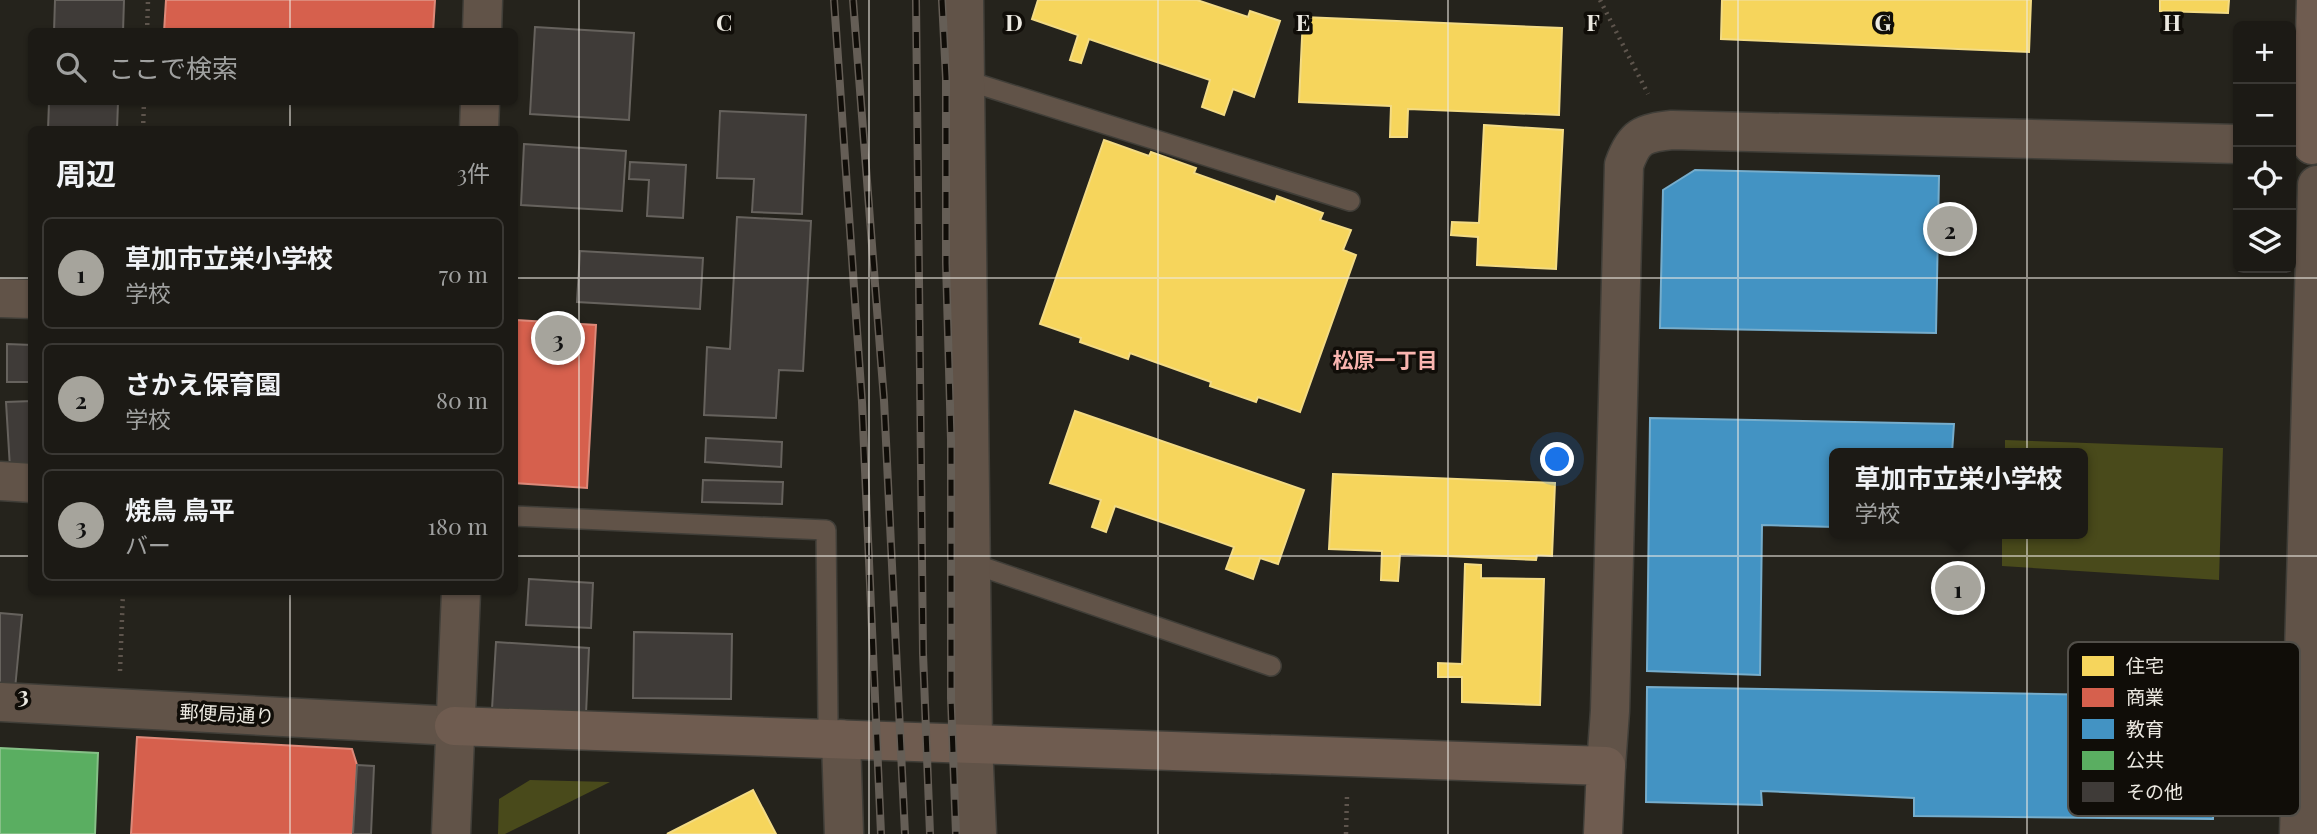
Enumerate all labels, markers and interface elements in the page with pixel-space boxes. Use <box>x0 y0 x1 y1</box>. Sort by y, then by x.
text: C <box>716 6 732 37</box>
text: D <box>1005 6 1023 37</box>
text: E <box>1296 6 1310 37</box>
text: F <box>1586 6 1600 37</box>
text: G <box>1875 6 1892 37</box>
text: H <box>2163 6 2181 37</box>
map controls <box>2233 21 2296 273</box>
button: + <box>2233 21 2296 84</box>
search box <box>28 28 518 105</box>
icon: search <box>52 48 90 86</box>
text: ここで検索 <box>108 50 238 85</box>
button: − <box>2233 84 2296 147</box>
button: locate <box>2233 147 2296 210</box>
text: 周辺 <box>56 153 116 193</box>
text: 3件 <box>457 157 490 188</box>
pin: 2 <box>1927 203 1973 255</box>
button: layers <box>2233 210 2296 273</box>
text: 草加市立栄小学校 <box>125 240 333 275</box>
text: 1 <box>77 258 85 289</box>
text: 70 m <box>439 258 488 289</box>
text: 学校 <box>125 277 171 308</box>
pin: 3 <box>535 312 581 364</box>
district label: 松原一丁目 <box>1333 345 1438 373</box>
text: さかえ保育園 <box>125 366 281 401</box>
text: 2 <box>75 384 87 415</box>
text: 80 m <box>436 384 488 415</box>
text: 学校 <box>125 403 171 434</box>
your location <box>1540 442 1574 476</box>
popup <box>1829 448 2088 539</box>
text: 草加市立栄小学校 <box>1854 460 2063 495</box>
text: 焼鳥 鳥平 <box>125 492 235 527</box>
text: 学校 <box>1854 497 1900 528</box>
text: 3 <box>75 510 87 541</box>
text: 180 m <box>428 510 488 541</box>
text: バー <box>125 529 171 560</box>
pin: 1 <box>1935 562 1981 614</box>
legend <box>2068 642 2300 816</box>
text: 住宅 <box>2126 652 2164 678</box>
text: 3 <box>17 678 29 709</box>
text: 商業 <box>2126 683 2164 709</box>
street label: 郵便局通り <box>179 698 275 728</box>
text: 教育 <box>2126 715 2164 741</box>
text: 公共 <box>2126 746 2164 772</box>
text: その他 <box>2126 778 2183 804</box>

